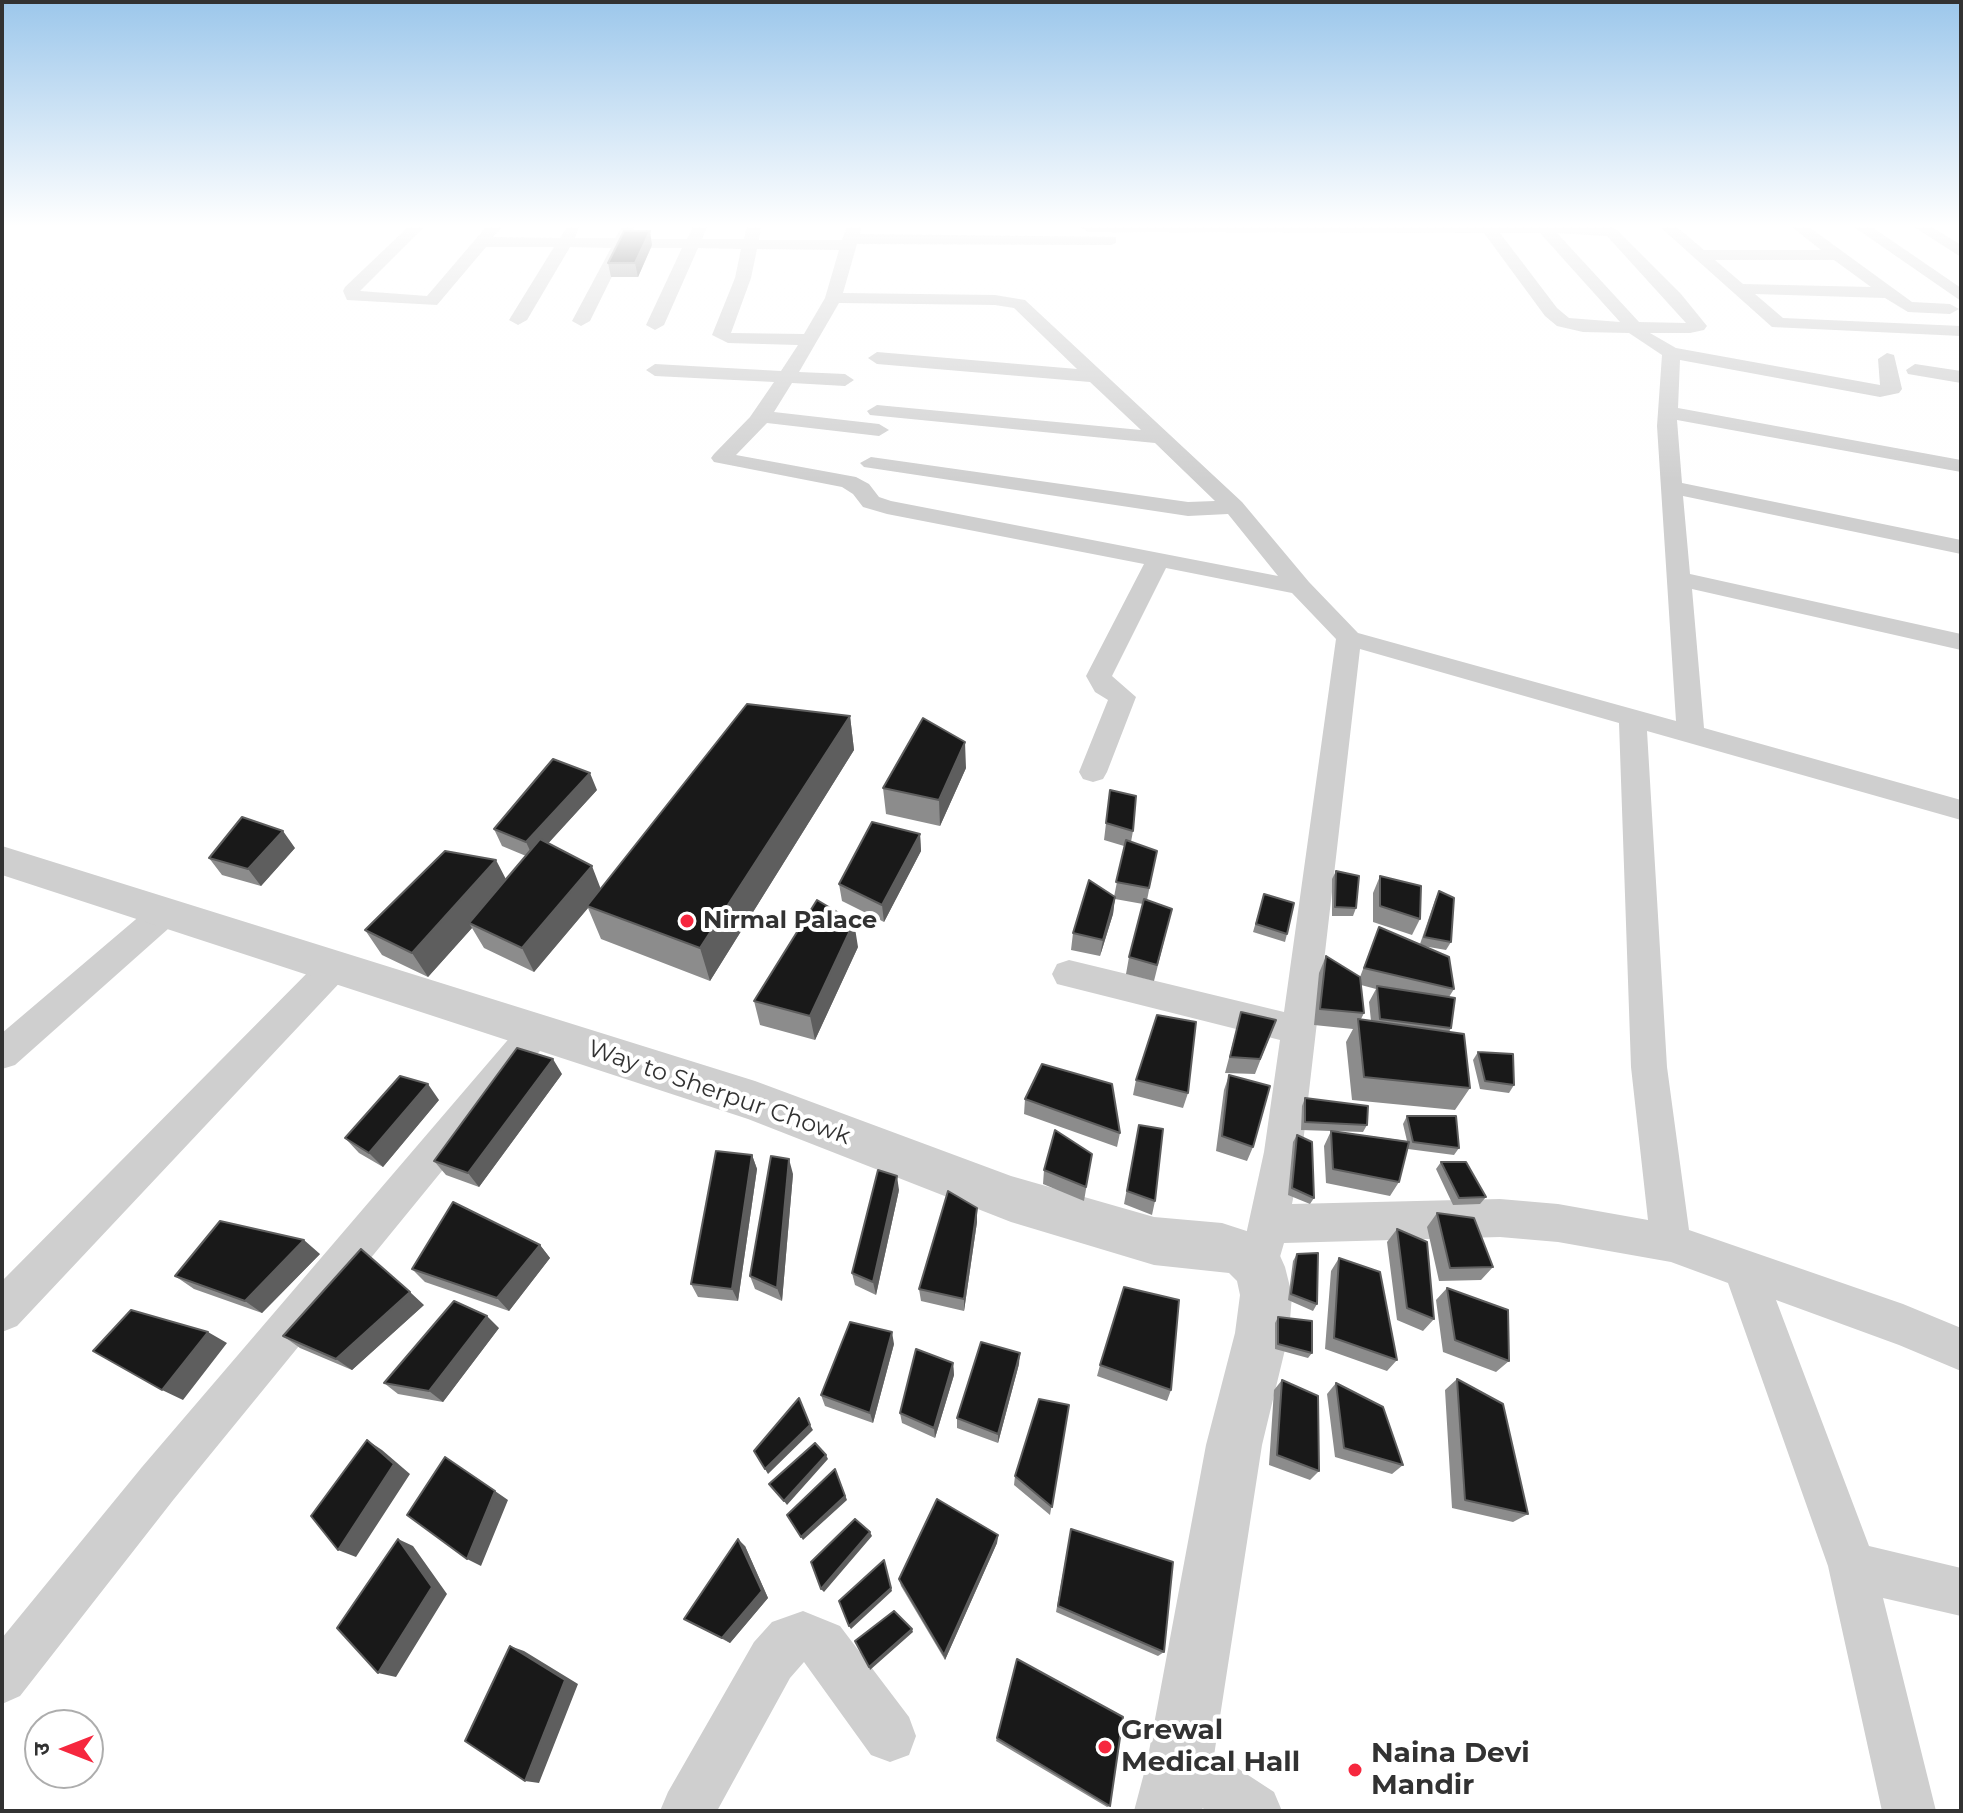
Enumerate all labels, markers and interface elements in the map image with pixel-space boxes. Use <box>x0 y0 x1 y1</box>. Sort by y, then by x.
place label: Nirmal Palace <box>703 907 877 935</box>
marker: Nirmal Palace <box>678 912 696 930</box>
street label: Way to Sherpur Chowk <box>584 1035 854 1151</box>
north arrow <box>24 1709 104 1789</box>
place label: Grewal Medical Hall <box>1121 1714 1300 1780</box>
place label: Naina Devi Mandir <box>1371 1737 1530 1803</box>
marker: Grewal Medical Hall <box>1096 1738 1114 1756</box>
text: उ <box>28 1743 55 1755</box>
marker: Naina Devi Mandir <box>1346 1761 1364 1779</box>

